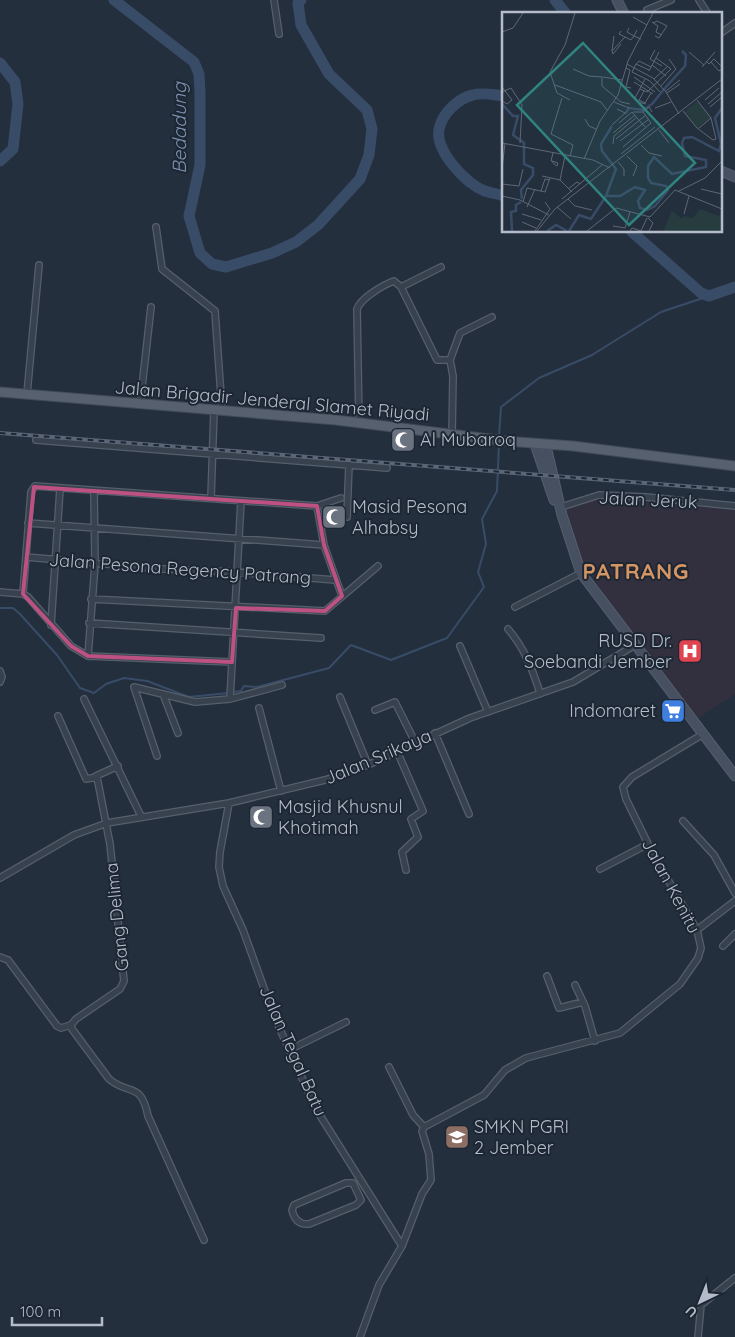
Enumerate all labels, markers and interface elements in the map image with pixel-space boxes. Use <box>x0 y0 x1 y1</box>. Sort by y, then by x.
inset map <box>502 12 722 232</box>
water label: Bedadung <box>167 81 191 174</box>
street label: Jalan Brigadir Jenderal Slamet Riyadi <box>114 375 430 426</box>
mosque icon: Al Mubaroq <box>390 427 416 453</box>
place label: Al Mubaroq <box>420 428 516 451</box>
street label: Jalan Jeruk <box>598 485 698 514</box>
place label: Masid Pesona Alhabsy <box>352 495 467 539</box>
mosque icon: Masid Pesona Alhabsy <box>321 504 347 530</box>
street label: Jalan Pesona Regency Patrang <box>48 548 312 589</box>
district label: PATRANG <box>583 557 689 585</box>
place label: RUSD Dr. Soebandi Jember <box>524 629 672 673</box>
hospital icon: RUSD Dr. Soebandi Jember <box>677 638 703 664</box>
supermarket icon: Indomaret <box>660 698 686 724</box>
place label: Indomaret <box>569 699 656 722</box>
street label: Jalan Srikaya <box>321 724 435 789</box>
place label: Masjid Khusnul Khotimah <box>278 795 403 839</box>
mosque icon: Masjid Khusnul Khotimah <box>248 804 274 830</box>
street label: Jalan Kenitu <box>637 834 706 937</box>
street label: Gang Delima <box>99 862 134 972</box>
street label: Jalan Tegal Batu <box>254 982 333 1120</box>
place label: SMKN PGRI 2 Jember <box>474 1115 569 1159</box>
school or university icon: SMKN PGRI 2 Jember <box>444 1124 470 1150</box>
north arrow <box>675 1277 725 1327</box>
scale bar <box>12 1294 102 1326</box>
text: 100 m <box>20 1302 61 1321</box>
text: U <box>681 1302 701 1321</box>

